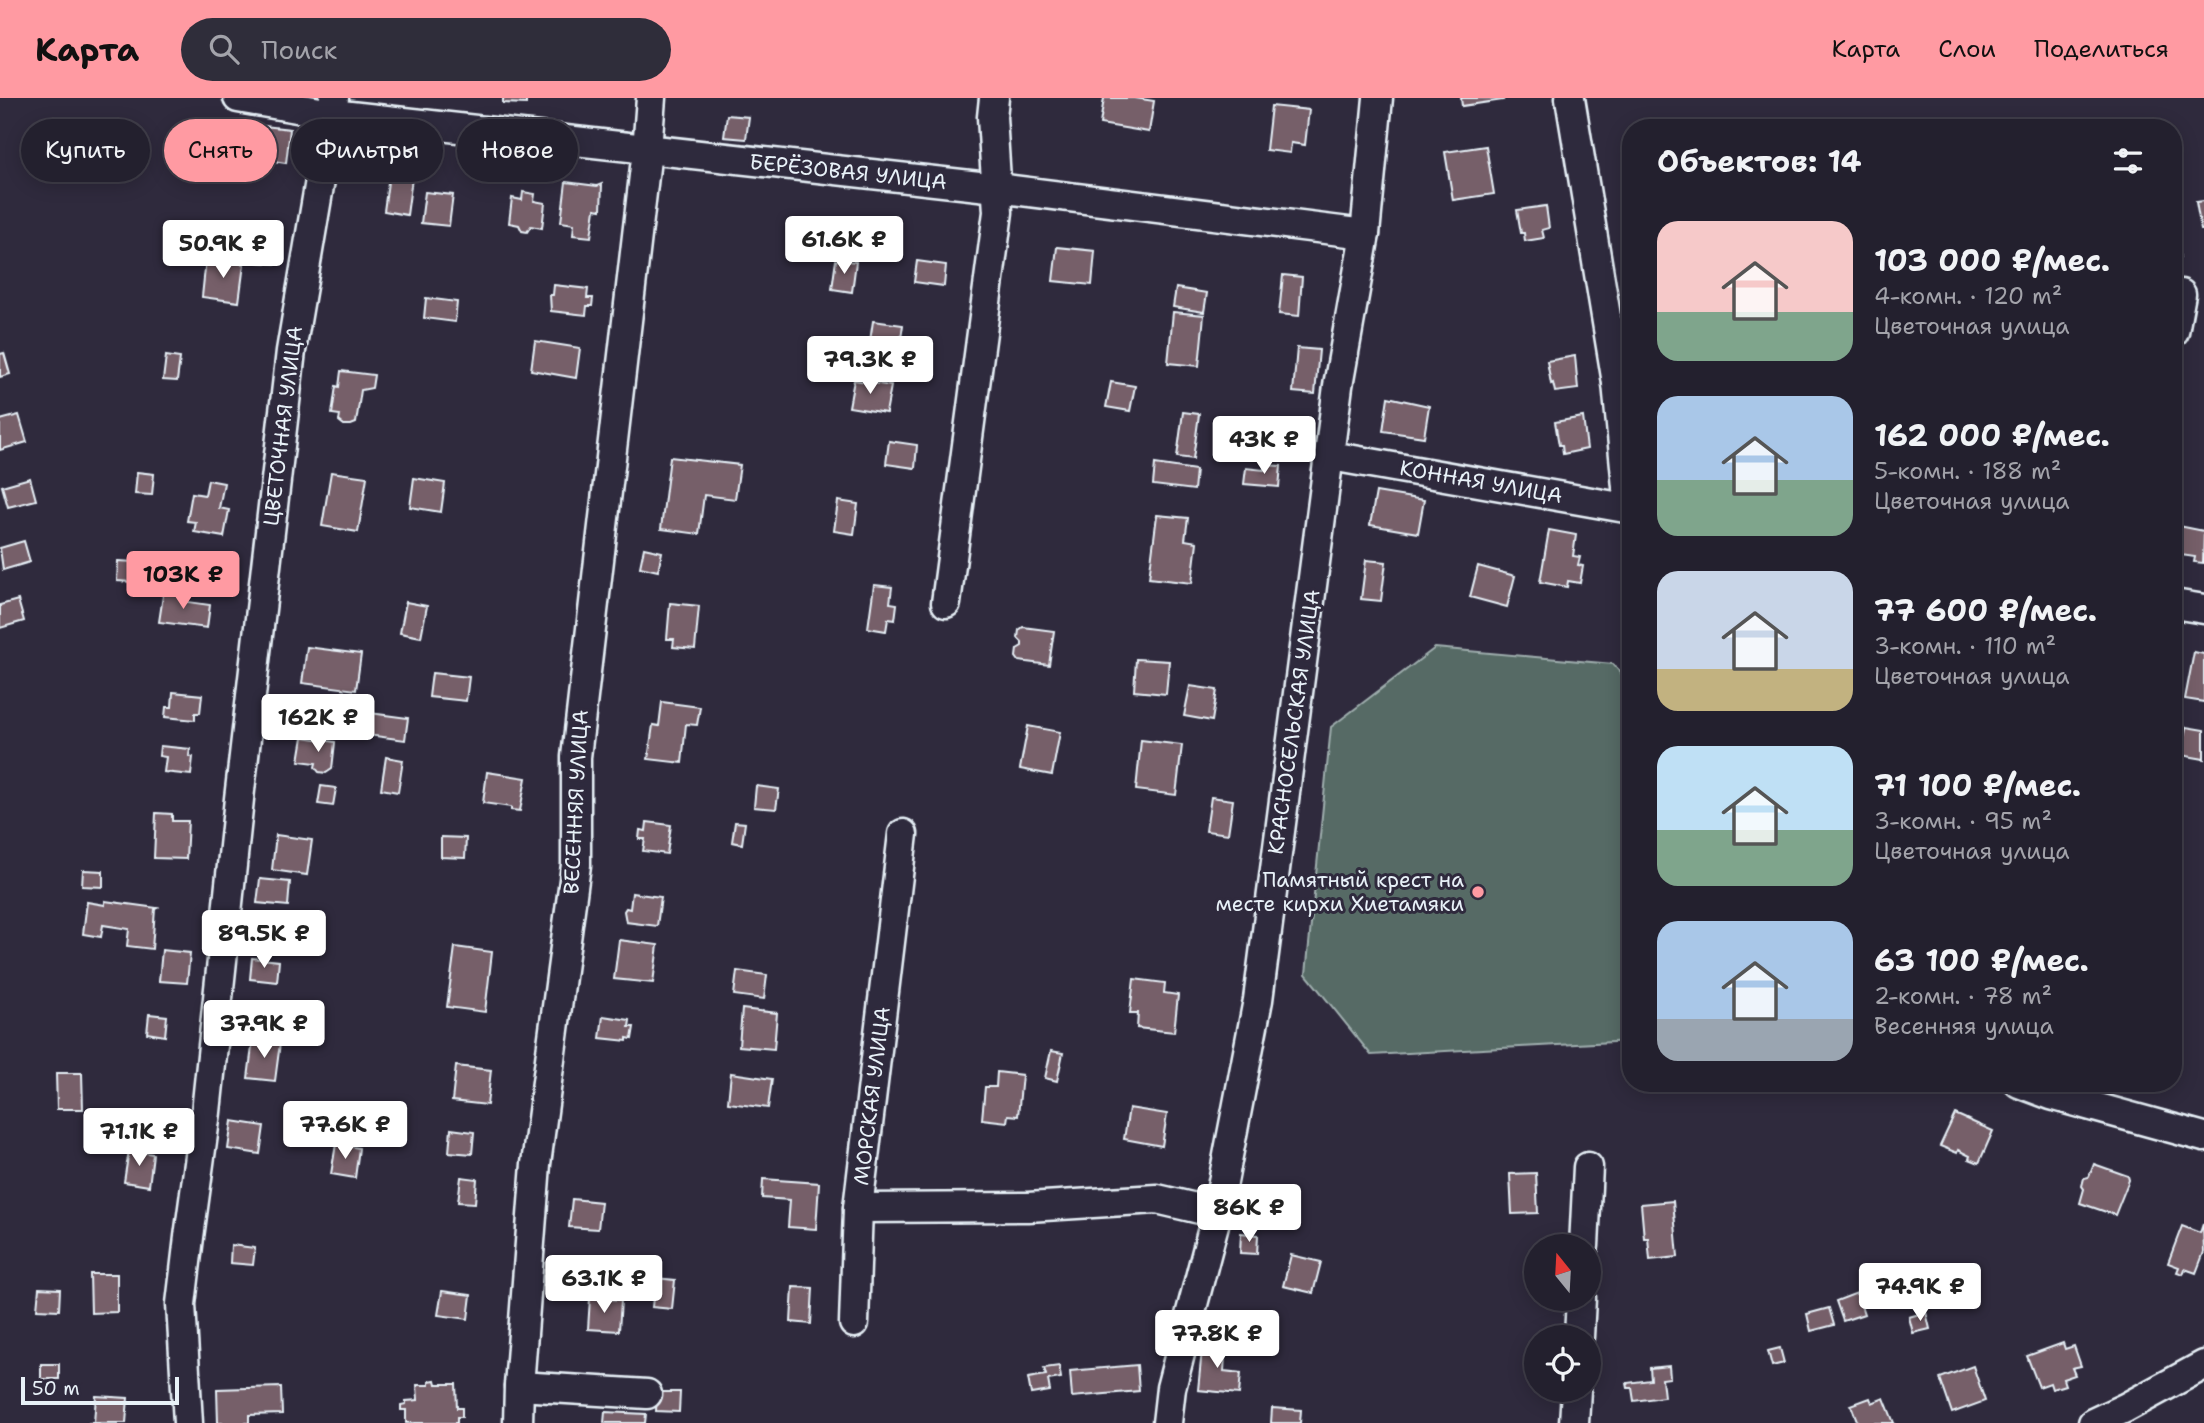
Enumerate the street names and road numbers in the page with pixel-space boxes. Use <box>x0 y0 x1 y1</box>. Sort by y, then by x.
street label: БЕРЁЗОВАЯ УЛИЦА <box>748 148 948 196</box>
street label: ЦВЕТОЧНАЯ УЛИЦА <box>257 324 309 528</box>
street label: КОННАЯ УЛИЦА <box>1397 454 1565 510</box>
street label: КРАСНОСЕЛЬСКАЯ УЛИЦА <box>1262 588 1326 856</box>
street label: ВЕСЕННЯЯ УЛИЦА <box>557 709 595 895</box>
street label: МОРСКАЯ УЛИЦА <box>847 1005 897 1187</box>

